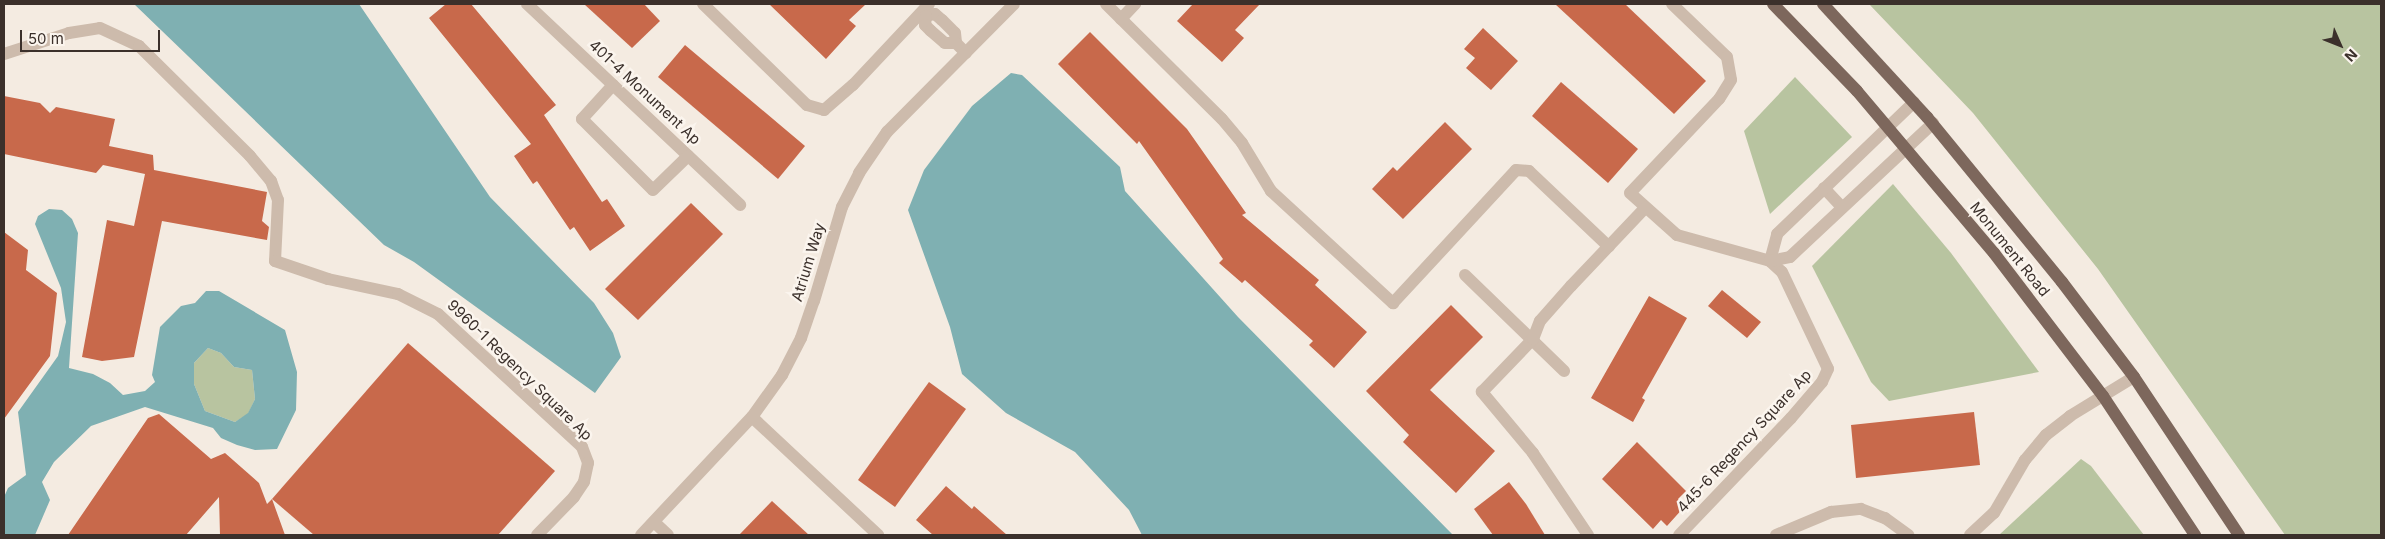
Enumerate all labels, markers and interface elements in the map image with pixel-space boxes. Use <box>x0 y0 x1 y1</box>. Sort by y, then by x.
scale bar <box>22 20 162 52</box>
north arrow <box>2315 20 2365 70</box>
text: 50 m <box>28 29 64 48</box>
street label: 401-4 Monument Ap <box>586 36 704 148</box>
text: N <box>2341 46 2361 66</box>
street label: Monument Road <box>1966 198 2054 300</box>
street label: Atrium Way <box>787 220 829 304</box>
street label: 9960-1 Regency Square Ap <box>444 296 596 444</box>
street label: 445-6 Regency Square Ap <box>1673 366 1815 516</box>

